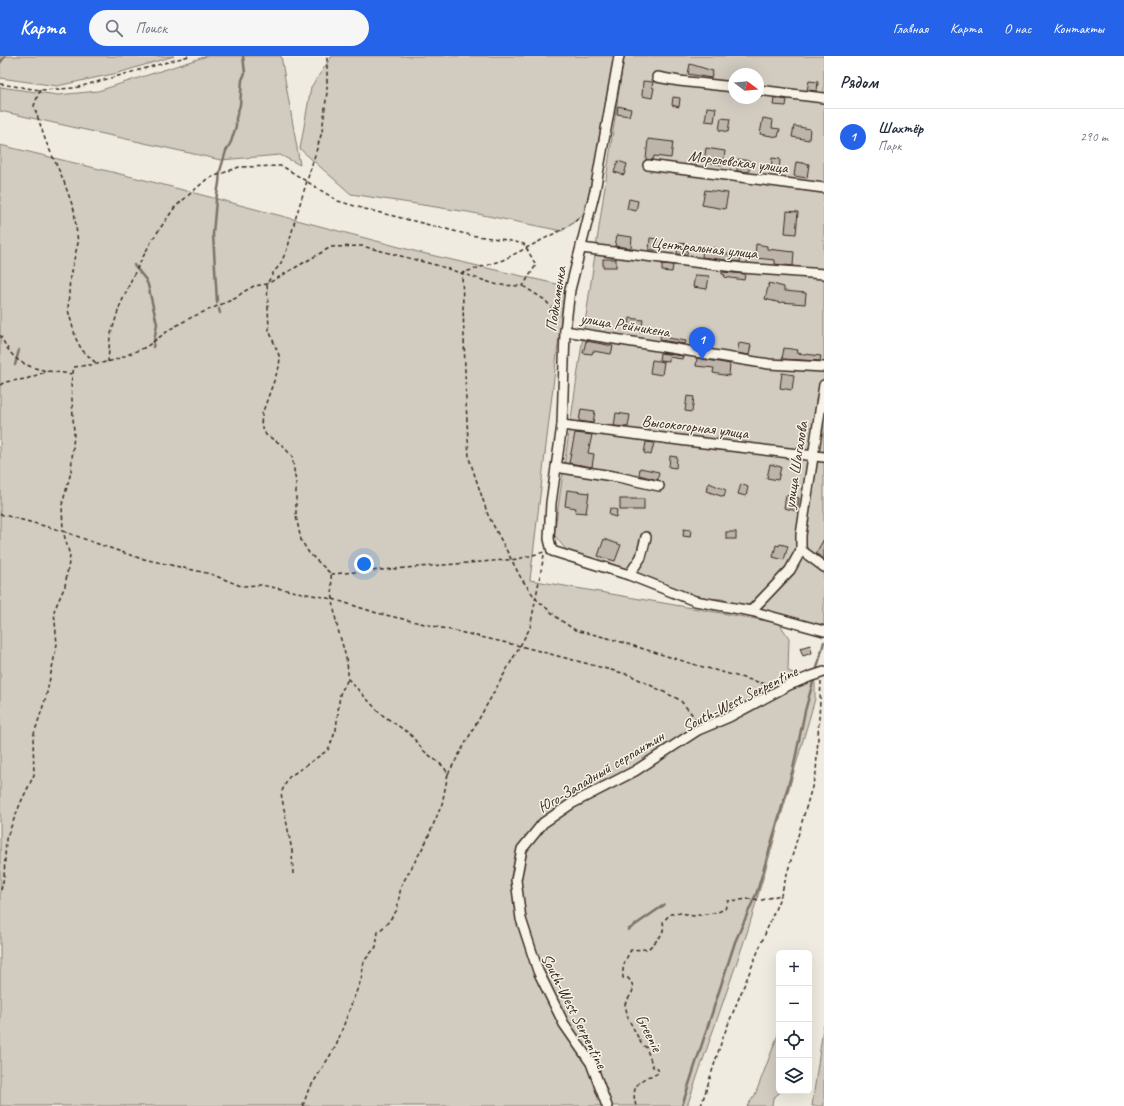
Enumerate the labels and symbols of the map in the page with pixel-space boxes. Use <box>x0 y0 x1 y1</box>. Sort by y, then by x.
north arrow <box>728 68 764 104</box>
street label: Морелевская улица <box>687 146 791 178</box>
street label: Центральная улица <box>650 232 759 264</box>
street label: Подкаменка <box>541 264 571 333</box>
street label: улица Рейникена <box>578 308 673 342</box>
pin: 1 <box>689 327 715 360</box>
street label: Высокогорная улица <box>641 411 751 444</box>
street label: улица Шагалова <box>779 419 813 511</box>
your location <box>354 554 374 574</box>
street label: South-West Serpentine <box>679 661 802 737</box>
street label: Юго-Западный серпантин <box>534 726 669 818</box>
street label: South-West Serpentine <box>536 950 612 1073</box>
street label: Greenie <box>631 1011 668 1057</box>

